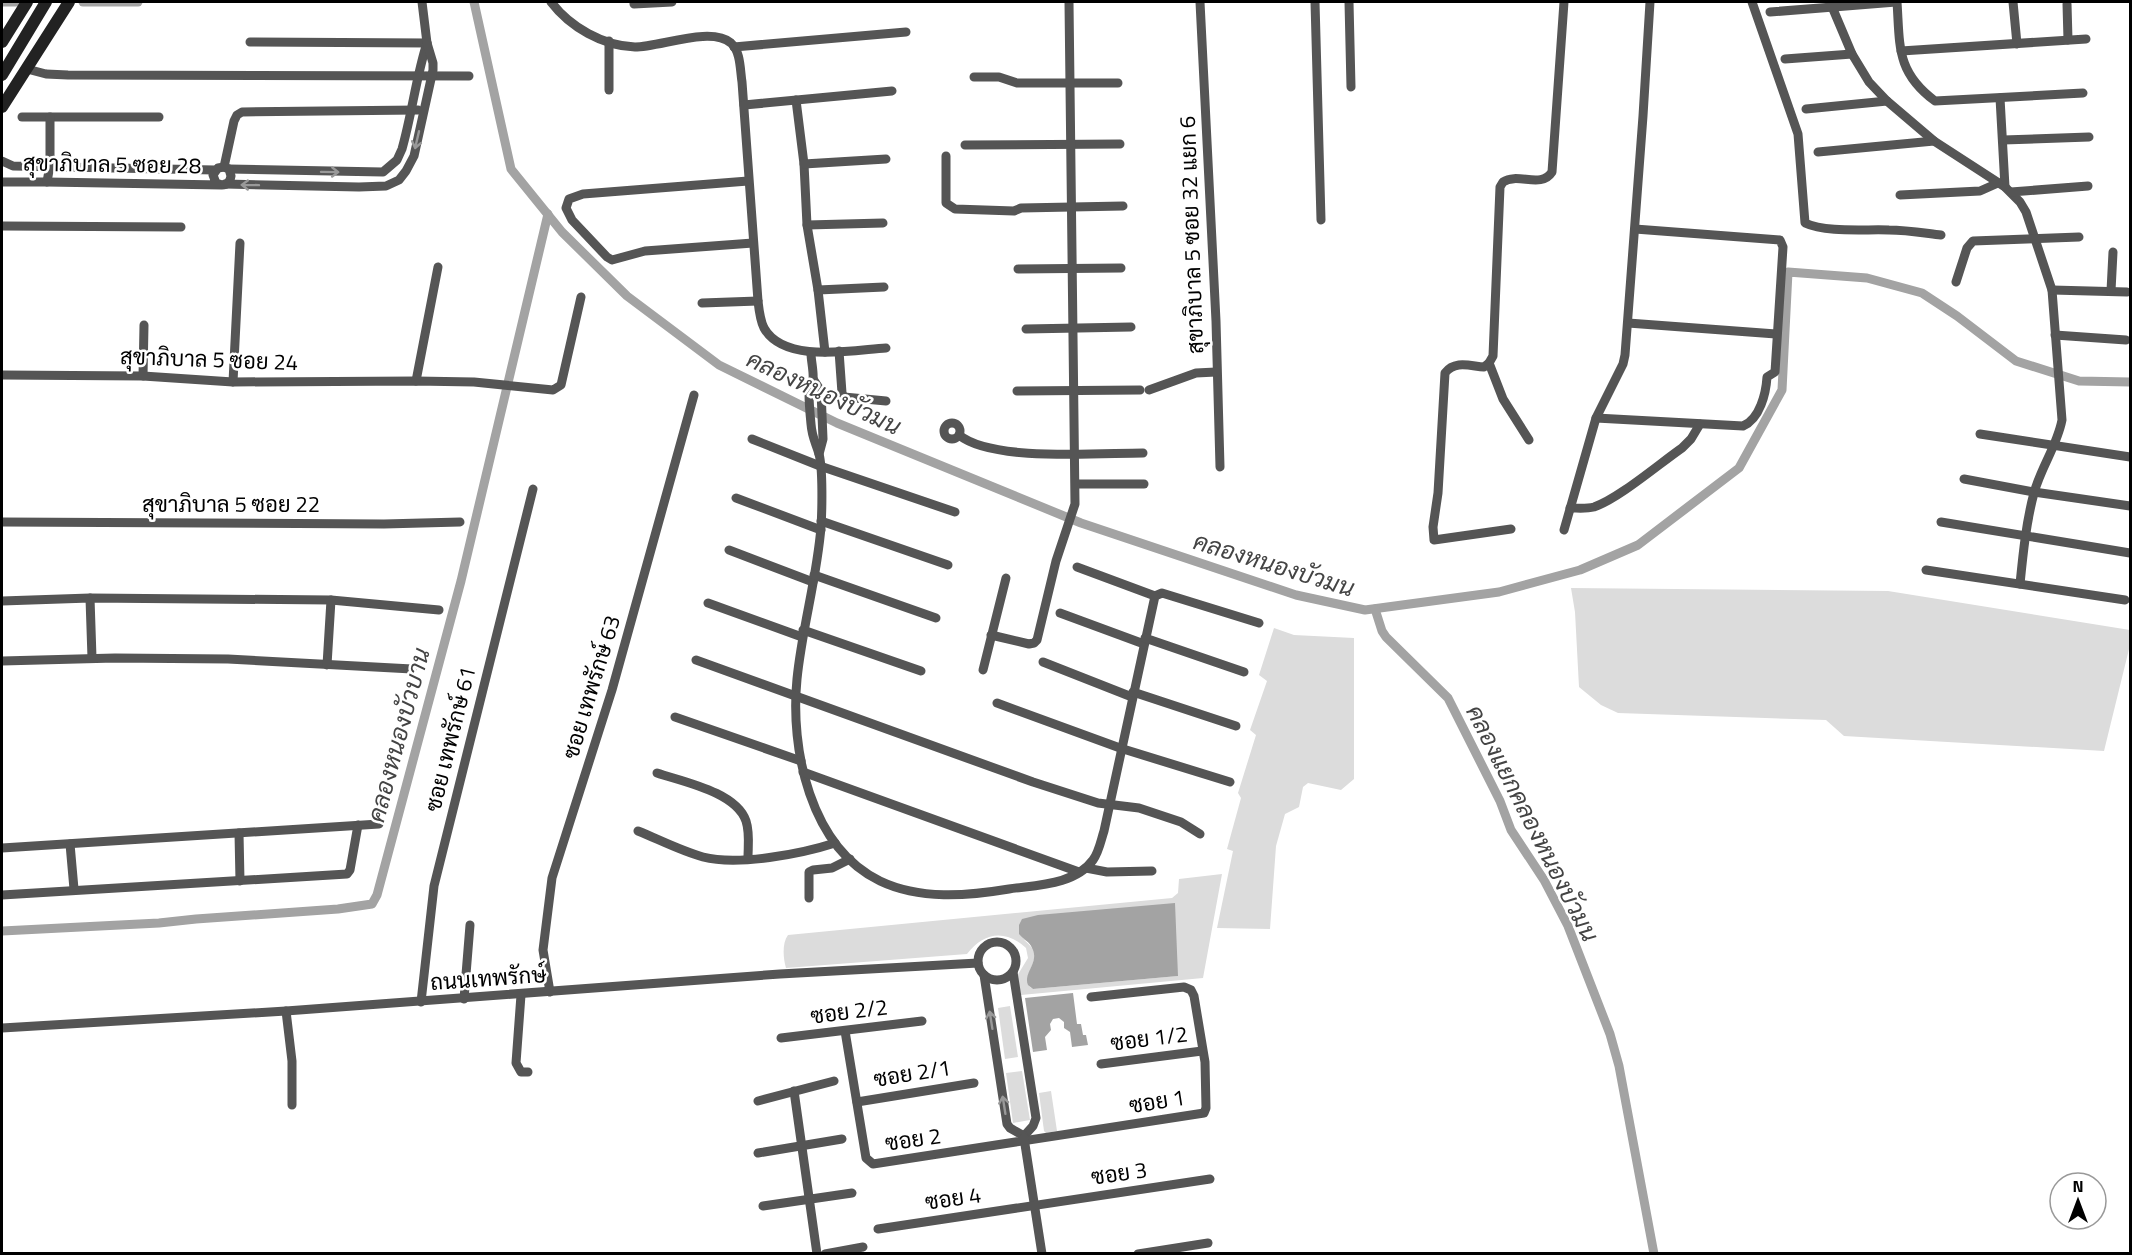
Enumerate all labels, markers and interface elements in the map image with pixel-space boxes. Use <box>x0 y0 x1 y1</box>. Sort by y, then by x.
street label: สุขาภิบาล 5 ซอย 32 แยก 6 <box>1170 115 1212 355</box>
one-way arrow <box>411 130 423 149</box>
street label: สุขาภิบาล 5 ซอย 28 <box>23 145 201 183</box>
one-way arrow <box>319 166 339 178</box>
one-way arrow <box>240 179 260 191</box>
street label: สุขาภิบาล 5 ซอย 24 <box>119 339 299 379</box>
water label: คลองหนองบัวมน <box>741 340 907 444</box>
street label: สุขาภิบาล 5 ซอย 22 <box>142 487 320 521</box>
water label: คลองหนองบัวมน <box>1189 522 1359 606</box>
street label: ซอย เทพรักษ์ 63 <box>553 611 629 763</box>
water label: คลองหนองบัวบาน <box>357 644 439 826</box>
street label: ซอย เทพรักษ์ 61 <box>416 663 484 815</box>
water label: คลองแยกคลองหนองบัวมน <box>1458 698 1608 948</box>
street label: ถนนเทพรักษ์ <box>429 957 548 999</box>
street label: ซอย 2/2 <box>808 989 890 1033</box>
one-way arrow <box>986 1011 997 1031</box>
street label: ซอย 1/2 <box>1108 1016 1190 1060</box>
street label: ซอย 2/1 <box>871 1050 953 1096</box>
street label: ซอย 1 <box>1127 1080 1187 1122</box>
one-way arrow <box>999 1095 1010 1115</box>
street label: ซอย 2 <box>883 1118 943 1160</box>
street label: ซอย 3 <box>1089 1152 1149 1194</box>
north arrow <box>2048 1171 2108 1231</box>
text: N <box>2072 1174 2084 1198</box>
street label: ซอย 4 <box>923 1177 983 1219</box>

